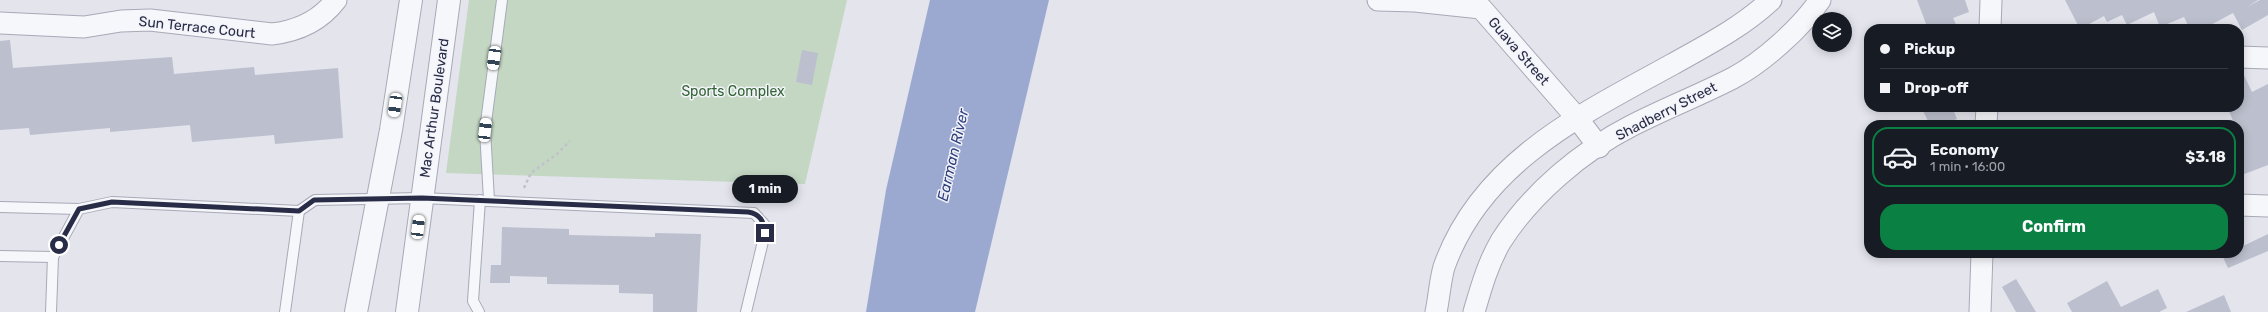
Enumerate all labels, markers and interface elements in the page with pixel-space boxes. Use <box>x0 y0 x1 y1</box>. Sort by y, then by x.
map controls <box>1812 12 1852 52</box>
button: layers <box>1812 12 1852 52</box>
street label: Sun Terrace Court <box>138 13 257 42</box>
street label: Guava Street <box>1484 14 1553 89</box>
street label: Mac Arthur Boulevard <box>416 37 453 179</box>
text: Pickup <box>1904 40 1955 58</box>
car <box>486 45 502 71</box>
street label: Shadberry Street <box>1613 78 1720 144</box>
text: Drop-off <box>1904 79 1968 97</box>
park label: Sports Complex <box>681 83 785 100</box>
car <box>387 92 403 118</box>
water label: Earman River <box>934 106 973 203</box>
car <box>478 117 492 143</box>
icon: car <box>1882 139 1918 175</box>
text: Economy <box>1930 141 1999 159</box>
text: $3.18 <box>2185 148 2226 166</box>
text: 1 min · 16:00 <box>1930 159 2005 174</box>
callout: 1 min <box>732 175 798 203</box>
text: 1 min <box>748 181 782 196</box>
button: Confirm <box>1880 204 2228 250</box>
car <box>411 214 425 240</box>
route end <box>756 224 774 242</box>
route start <box>50 236 68 254</box>

